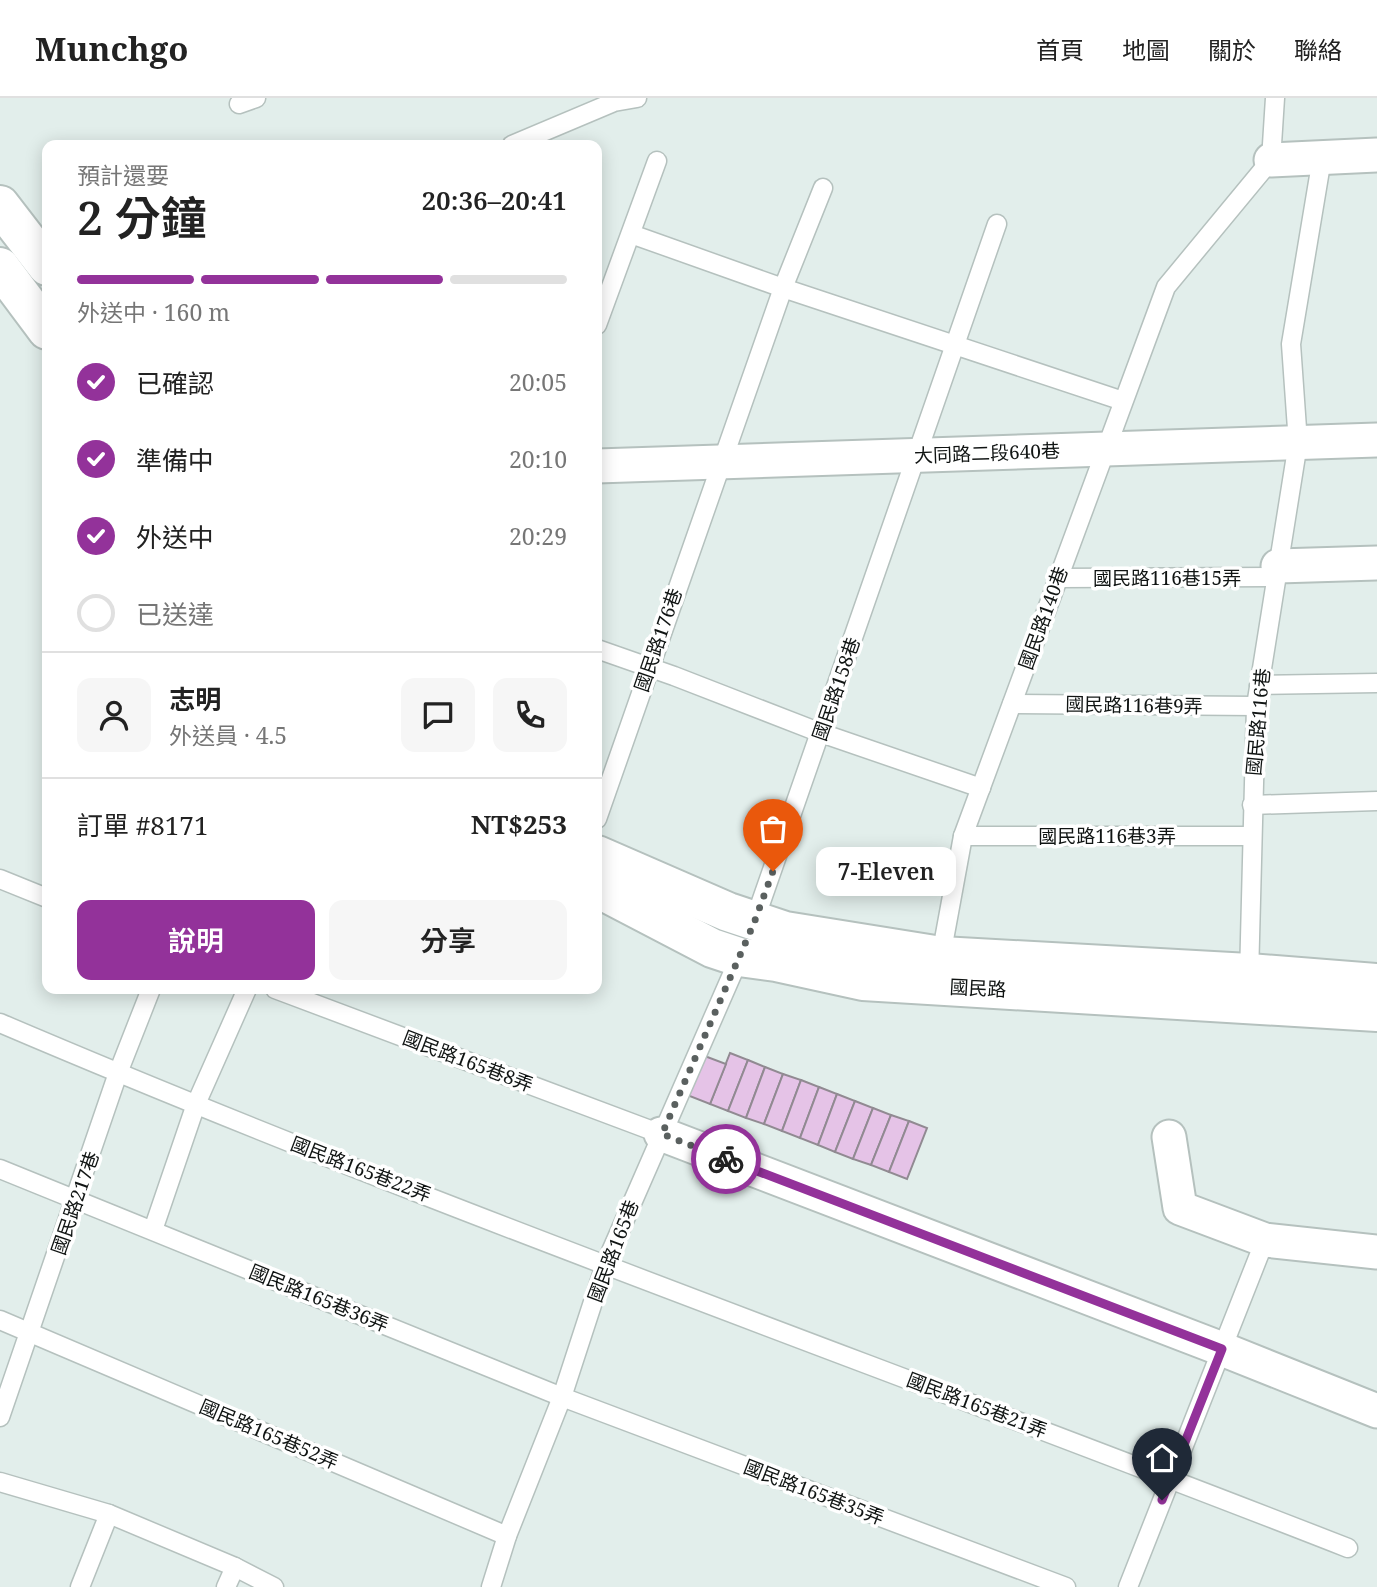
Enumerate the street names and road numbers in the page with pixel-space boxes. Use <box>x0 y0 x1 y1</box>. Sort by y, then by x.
street label: 大同路二段640巷 <box>914 437 1060 469</box>
street label: 國民路140巷 <box>1012 563 1074 673</box>
street label: 國民路116巷15弄 <box>1093 565 1241 591</box>
street label: 國民路176巷 <box>628 585 688 695</box>
street label: 國民路158巷 <box>806 634 866 744</box>
street label: 國民路116巷 <box>1240 667 1276 777</box>
street label: 國民路116巷9弄 <box>1065 691 1203 719</box>
street label: 國民路116巷3弄 <box>1038 823 1176 849</box>
street label: 國民路 <box>949 974 1007 1002</box>
street label: 國民路165巷8弄 <box>399 1024 537 1098</box>
street label: 國民路165巷22弄 <box>287 1130 435 1208</box>
street label: 國民路217巷 <box>45 1148 105 1258</box>
street label: 國民路165巷 <box>582 1196 644 1306</box>
street label: 國民路165巷36弄 <box>245 1258 393 1338</box>
street label: 國民路165巷21弄 <box>903 1366 1051 1444</box>
street label: 國民路165巷52弄 <box>196 1393 342 1475</box>
street label: 國民路165巷35弄 <box>740 1453 888 1531</box>

